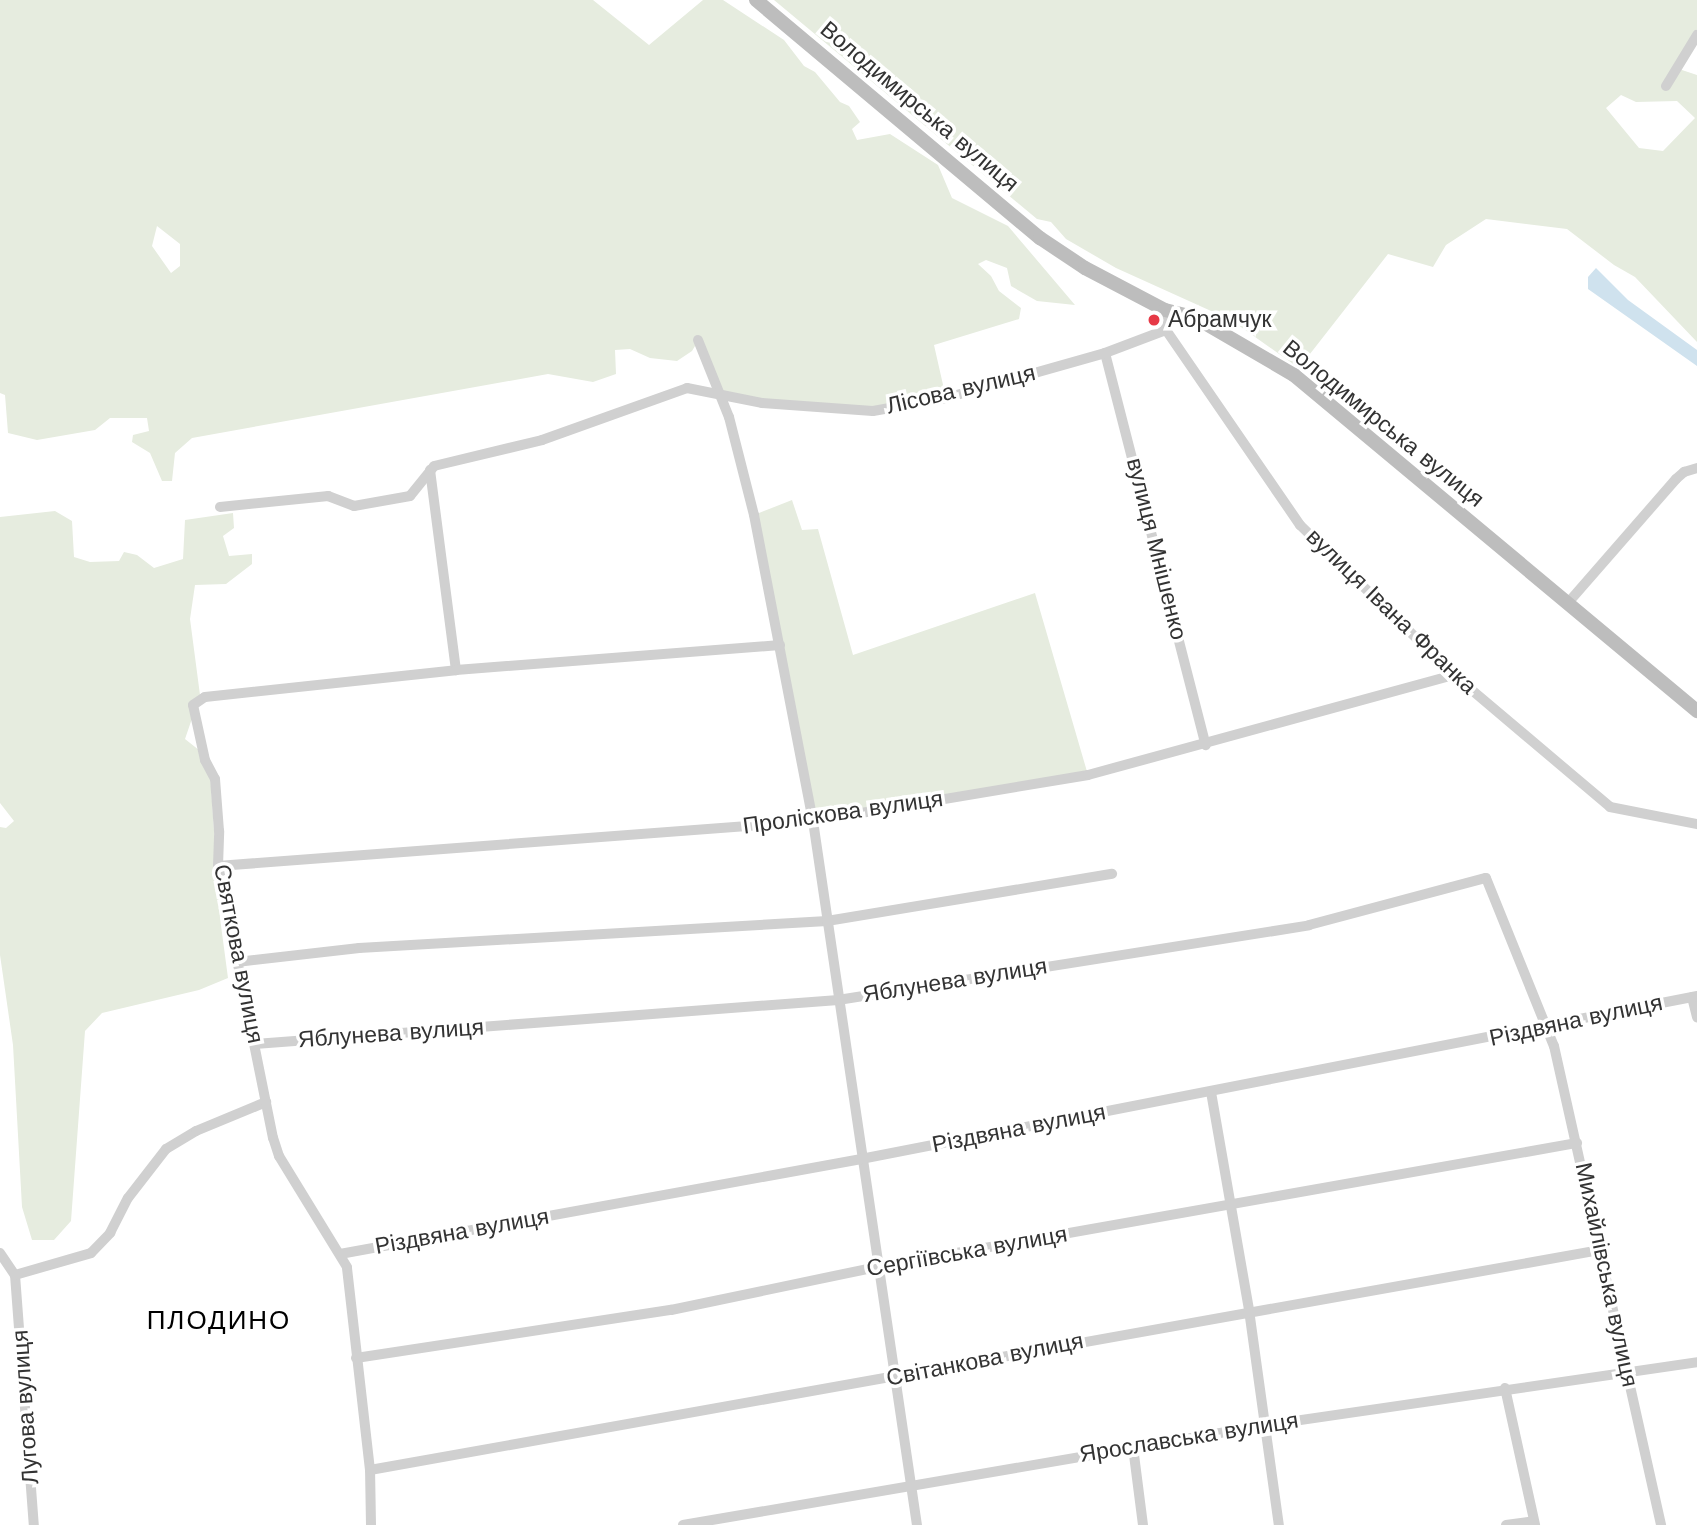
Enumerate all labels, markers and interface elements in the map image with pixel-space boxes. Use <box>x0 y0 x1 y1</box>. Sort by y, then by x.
street label: Володимирська вулиця <box>814 16 1024 198</box>
place label: Абрамчук <box>1168 306 1271 334</box>
marker: Абрамчук <box>1146 312 1162 328</box>
street label: Володимирська вулиця <box>1277 334 1489 514</box>
street label: Лісова вулиця <box>884 359 1038 421</box>
street label: вулиця Мнішенко <box>1120 455 1192 643</box>
street label: вулиця Івана Франка <box>1300 524 1482 700</box>
street label: Проліскова вулиця <box>741 785 945 841</box>
street label: Святкова вулиця <box>207 862 269 1046</box>
street label: Яблунева вулиця <box>861 953 1049 1009</box>
street label: Різдвяна вулиця <box>1487 989 1665 1053</box>
street label: Яблунева вулиця <box>297 1014 485 1054</box>
street label: Різдвяна вулиця <box>930 1099 1108 1159</box>
street label: Михайлівська вулиця <box>1569 1160 1643 1390</box>
street label: Різдвяна вулиця <box>373 1203 551 1261</box>
street label: Сергіївська вулиця <box>864 1221 1070 1283</box>
district label: ПЛОДИНО <box>148 1305 290 1337</box>
street label: Світанкова вулиця <box>884 1327 1086 1393</box>
street label: Лугова вулиця <box>7 1329 45 1485</box>
street label: Ярославська вулиця <box>1078 1407 1300 1469</box>

